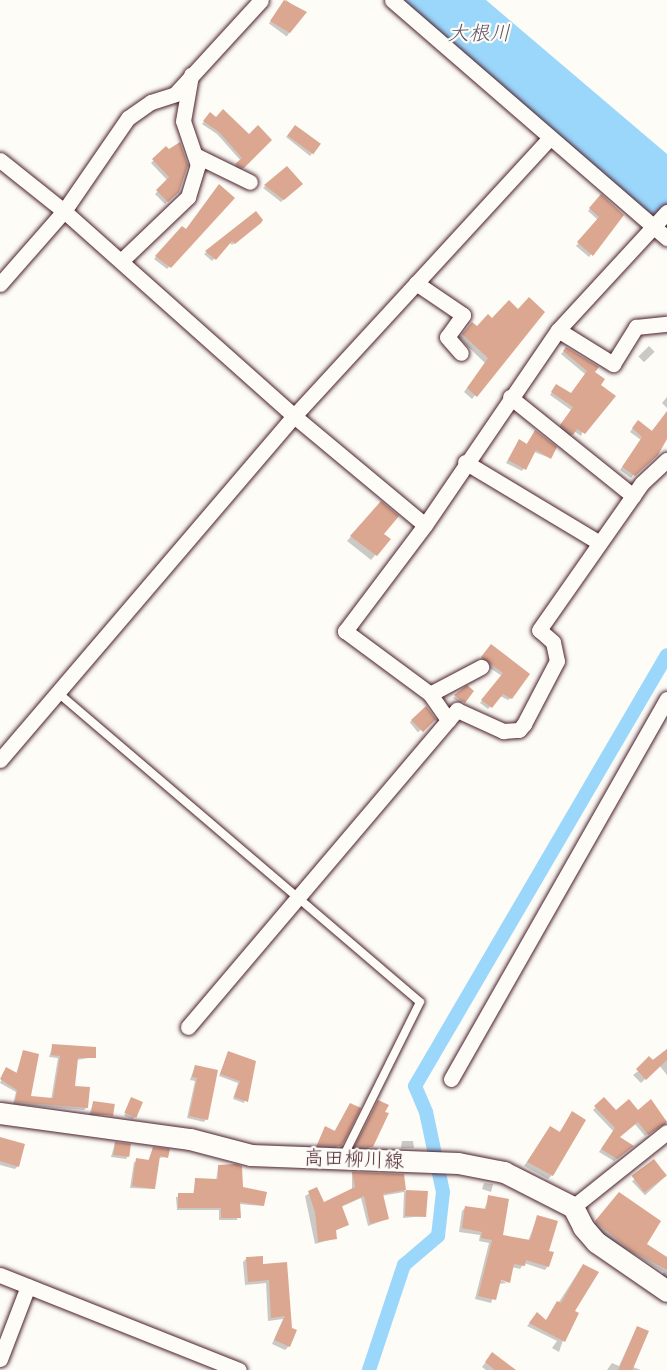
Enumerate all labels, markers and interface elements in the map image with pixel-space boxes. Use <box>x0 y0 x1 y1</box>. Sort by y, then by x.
water label: 大根川 <box>448 20 510 46</box>
street label: 高田柳川線 <box>304 1145 404 1173</box>

